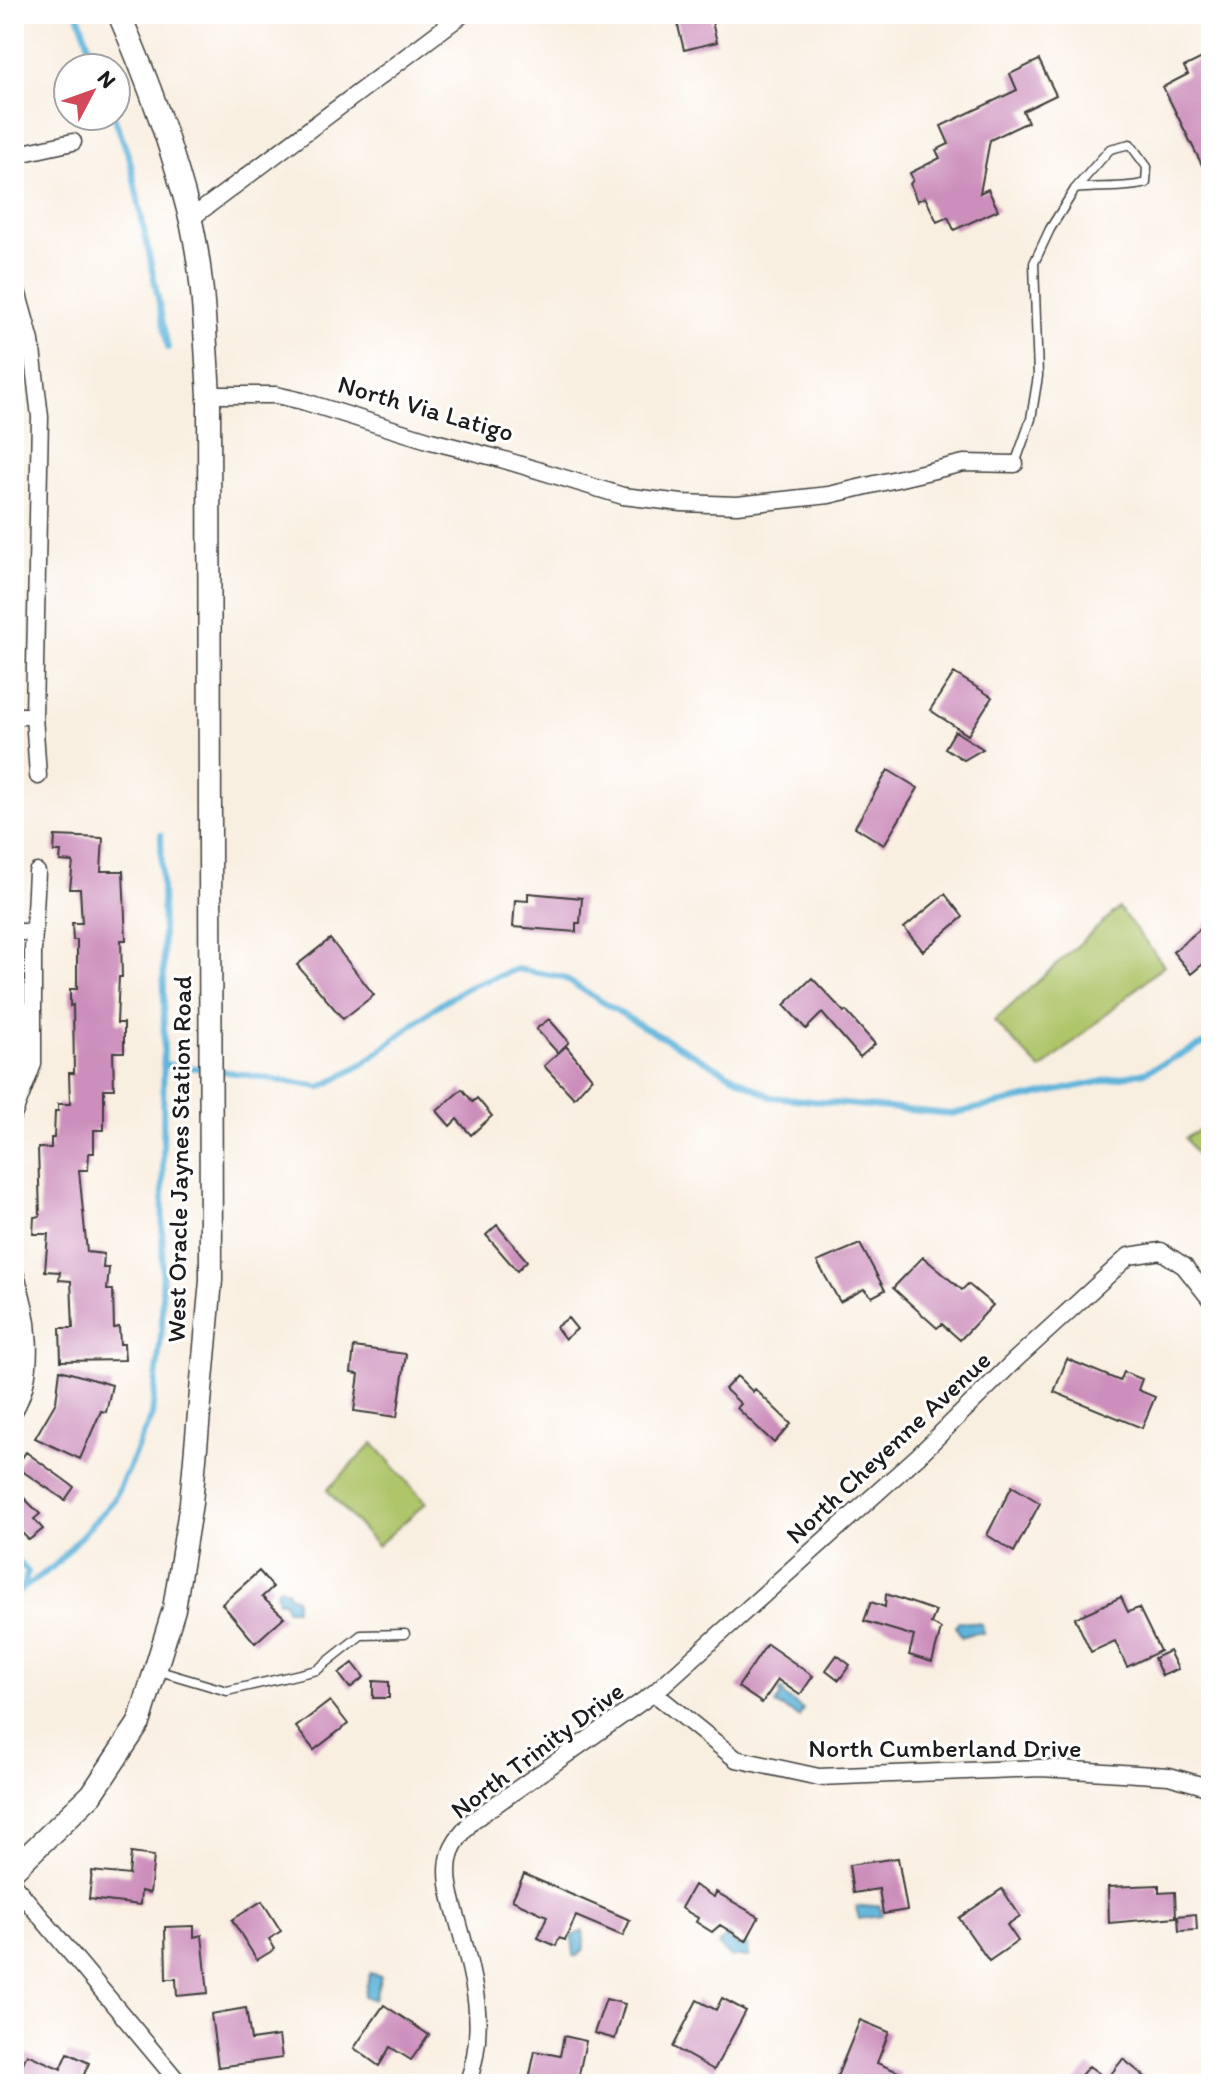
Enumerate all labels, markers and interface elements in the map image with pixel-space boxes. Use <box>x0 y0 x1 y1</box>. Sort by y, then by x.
north arrow <box>52 52 132 132</box>
text: N <box>92 65 122 94</box>
street label: North Via Latigo <box>334 368 518 448</box>
street label: West Oracle Jaynes Station Road <box>160 975 198 1343</box>
street label: North Cheyenne Avenue <box>779 1344 997 1550</box>
street label: North Trinity Drive <box>444 1674 630 1826</box>
street label: North Cumberland Drive <box>808 1732 1082 1764</box>

